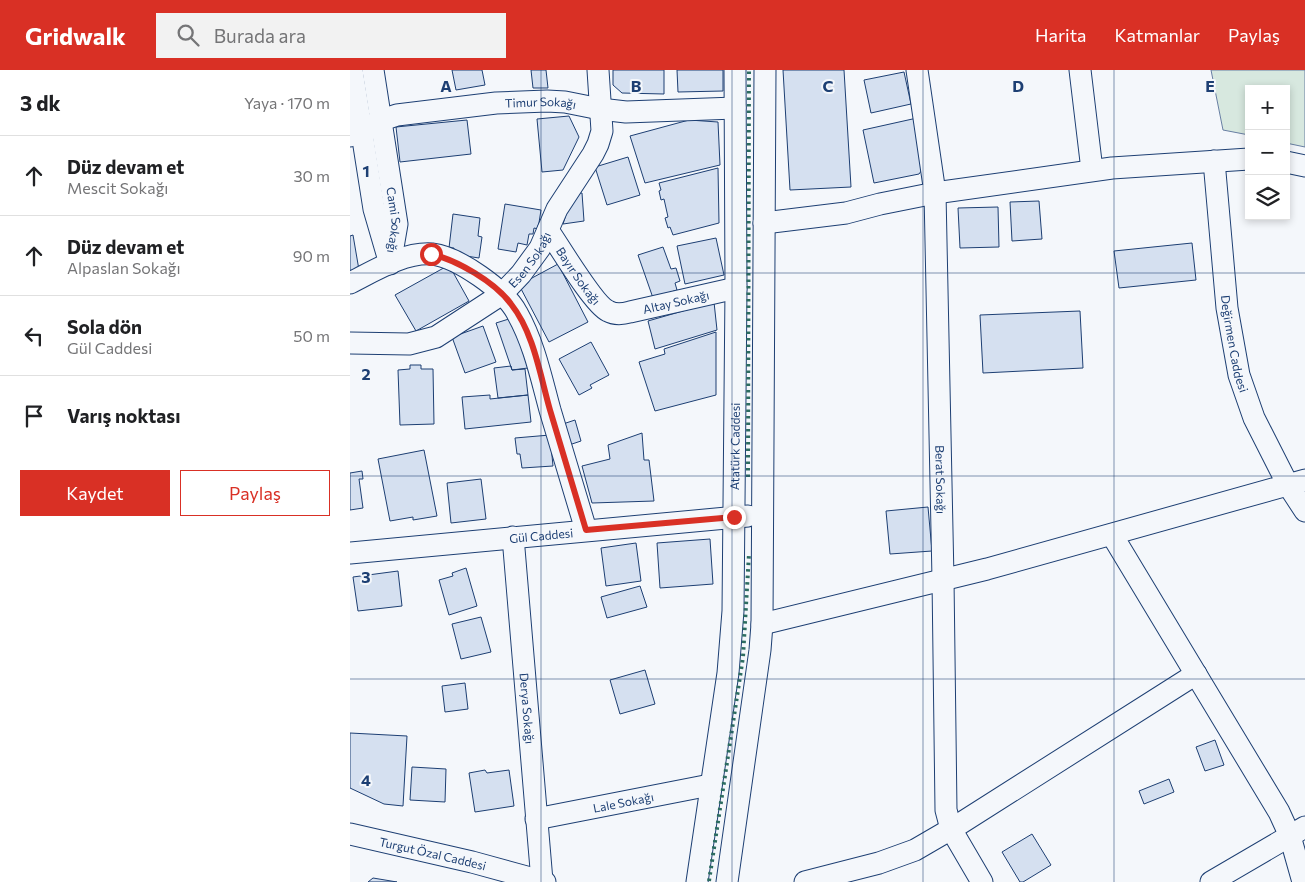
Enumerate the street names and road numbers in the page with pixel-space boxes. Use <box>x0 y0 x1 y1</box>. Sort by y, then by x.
street label: Timur Sokağı <box>505 94 578 111</box>
street label: Cami Sokağı <box>384 186 404 254</box>
street label: Esen Sokağı <box>505 230 553 290</box>
street label: Bayır Sokağı <box>554 244 604 307</box>
street label: Altay Sokağı <box>641 287 710 316</box>
street label: Değirmen Caddesi <box>1219 294 1251 394</box>
street label: Atatürk Caddesi <box>727 403 742 490</box>
street label: Berat Sokağı <box>933 445 949 514</box>
street label: Gül Caddesi <box>509 525 574 545</box>
street label: Derya Sokağı <box>517 672 537 745</box>
street label: Lale Sokağı <box>592 789 655 815</box>
street label: Turgut Özal Caddesi <box>378 834 488 873</box>

